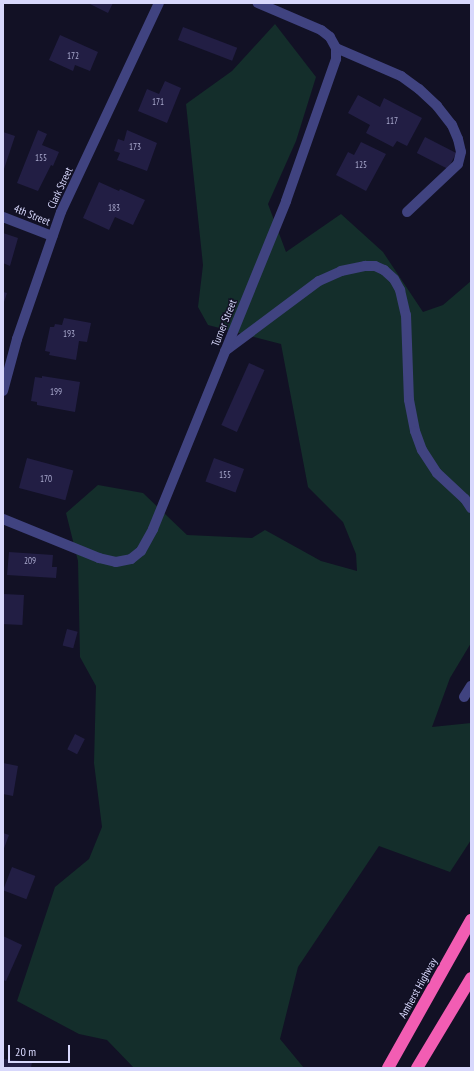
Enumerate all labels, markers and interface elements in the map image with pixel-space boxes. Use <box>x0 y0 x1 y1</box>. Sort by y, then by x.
house number: 172 <box>67 51 79 61</box>
house number: 171 <box>152 97 164 107</box>
house number: 117 <box>386 116 398 126</box>
house number: 173 <box>129 142 141 152</box>
house number: 155 <box>35 153 47 163</box>
house number: 125 <box>355 160 367 170</box>
street label: Clark Street <box>45 165 75 211</box>
street label: 4th Street <box>12 202 52 228</box>
house number: 183 <box>108 203 120 213</box>
street label: Turner Street <box>209 298 239 348</box>
house number: 193 <box>63 329 75 339</box>
house number: 199 <box>50 387 62 397</box>
house number: 155 <box>219 470 231 480</box>
house number: 170 <box>40 474 52 484</box>
house number: 209 <box>24 556 36 566</box>
street label: Amherst Highway <box>396 956 440 1020</box>
scale bar <box>10 1037 72 1063</box>
text: 20 m <box>15 1044 36 1059</box>

